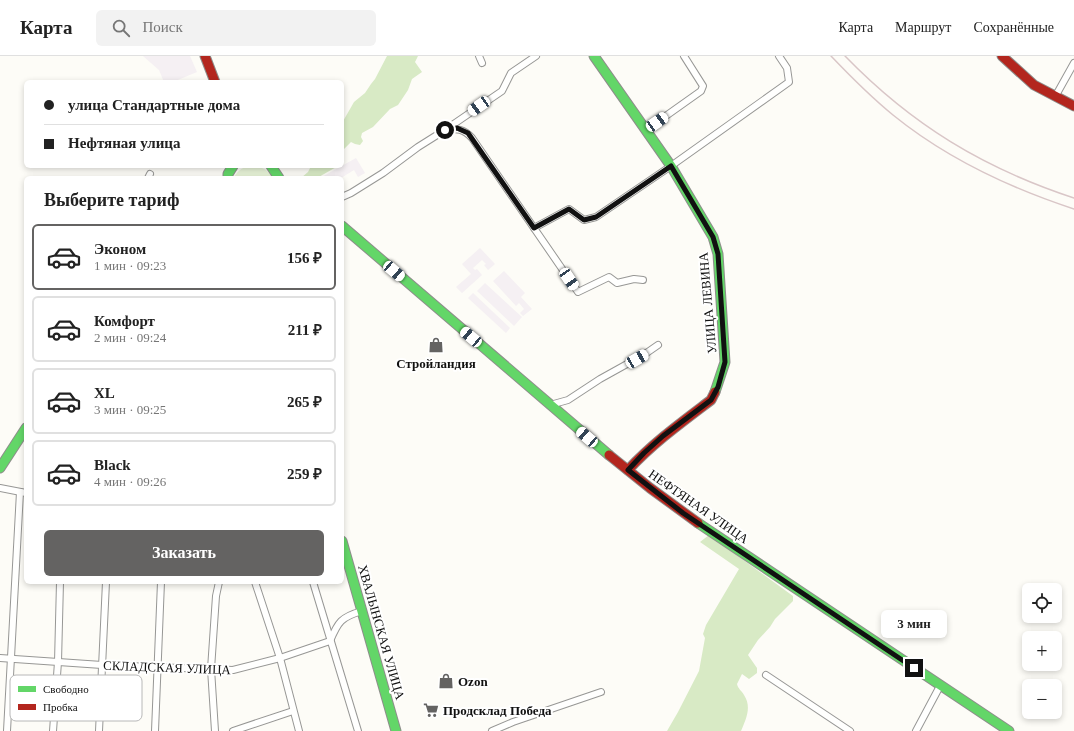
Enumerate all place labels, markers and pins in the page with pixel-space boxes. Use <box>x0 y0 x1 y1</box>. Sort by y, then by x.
shop icon: Стройландия <box>427 336 445 354</box>
place label: Стройландия <box>396 356 476 371</box>
shop icon: Ozon <box>437 672 455 690</box>
place label: Ozon <box>458 674 488 689</box>
supermarket icon: Продсклад Победа <box>422 701 440 719</box>
place label: Продсклад Победа <box>443 703 552 718</box>

